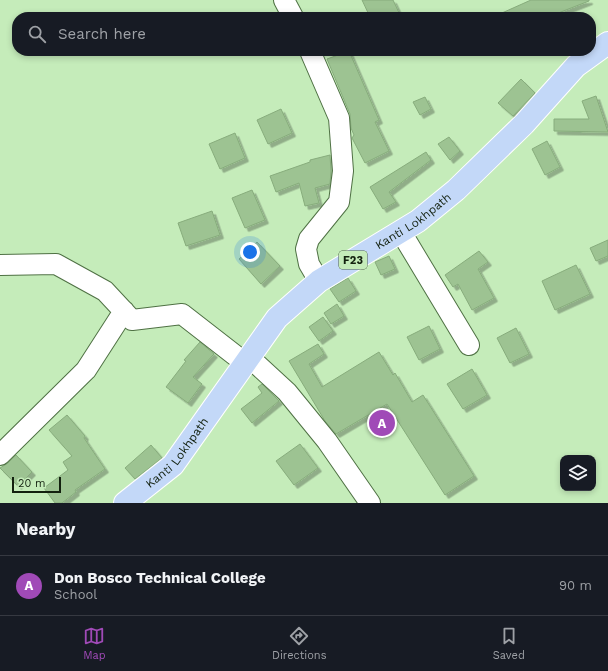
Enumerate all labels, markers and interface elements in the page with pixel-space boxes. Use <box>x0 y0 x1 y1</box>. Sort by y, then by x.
search box <box>12 12 596 56</box>
icon: search <box>26 23 48 45</box>
text: Search here <box>58 25 146 43</box>
street label: Kanti Lokhpath <box>373 190 454 252</box>
your location <box>240 242 260 262</box>
road number: F23 <box>339 251 367 269</box>
pin: A <box>369 408 395 438</box>
street label: Kanti Lokhpath <box>143 415 211 491</box>
map controls <box>560 455 596 491</box>
button: layers <box>560 455 596 491</box>
scale bar <box>12 475 61 494</box>
text: 20 m <box>18 477 46 490</box>
text: Nearby <box>16 519 75 539</box>
text: Don Bosco Technical College <box>54 569 266 587</box>
text: A <box>25 578 33 593</box>
text: 90 m <box>559 578 592 593</box>
text: School <box>54 587 97 602</box>
tab: Map <box>83 625 106 662</box>
tab: Directions <box>272 625 326 662</box>
tab: Saved <box>493 625 525 662</box>

